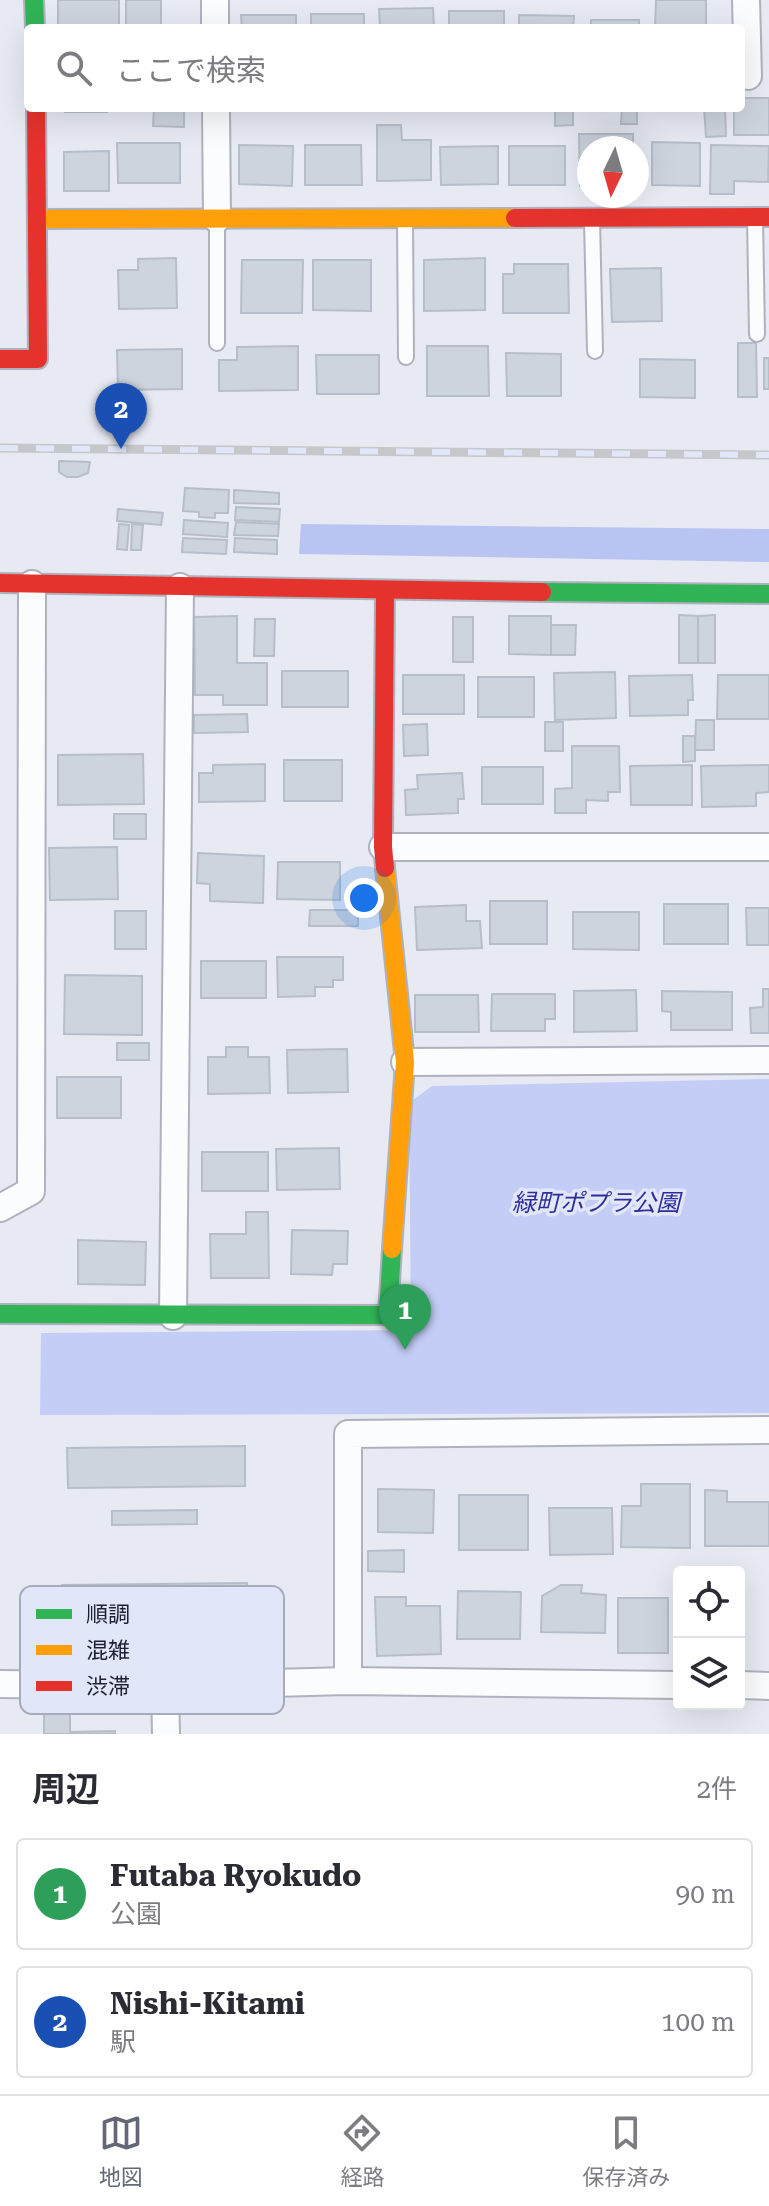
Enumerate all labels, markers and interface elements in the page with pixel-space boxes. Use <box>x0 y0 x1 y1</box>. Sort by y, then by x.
search box <box>24 24 745 112</box>
icon: search <box>52 46 96 90</box>
text: ここで検索 <box>116 53 266 88</box>
north arrow <box>577 136 649 208</box>
pin: 2 <box>95 383 147 449</box>
your location <box>344 878 384 918</box>
park label: 緑町ポプラ公園 <box>512 1189 683 1217</box>
pin: 1 <box>379 1284 431 1350</box>
map controls <box>673 1566 745 1710</box>
button: locate <box>673 1566 745 1638</box>
legend <box>20 1586 284 1714</box>
text: 順調 <box>86 1602 130 1627</box>
text: 混雑 <box>86 1638 130 1663</box>
button: layers <box>673 1638 745 1710</box>
text: 渋滞 <box>86 1674 130 1699</box>
text: 周辺 <box>32 1769 100 1809</box>
text: 2件 <box>696 1774 737 1804</box>
text: Futaba Ryokudo <box>110 1858 361 1893</box>
text: 1 <box>53 1879 67 1909</box>
text: 90 m <box>676 1879 735 1909</box>
text: 公園 <box>110 1899 162 1929</box>
text: Nishi-Kitami <box>110 1986 305 2021</box>
text: 2 <box>53 2007 67 2037</box>
text: 100 m <box>661 2007 735 2037</box>
text: 駅 <box>110 2027 136 2057</box>
tab: 地図 <box>99 2111 143 2191</box>
tab: 経路 <box>340 2111 384 2191</box>
tab: 保存済み <box>582 2111 670 2191</box>

